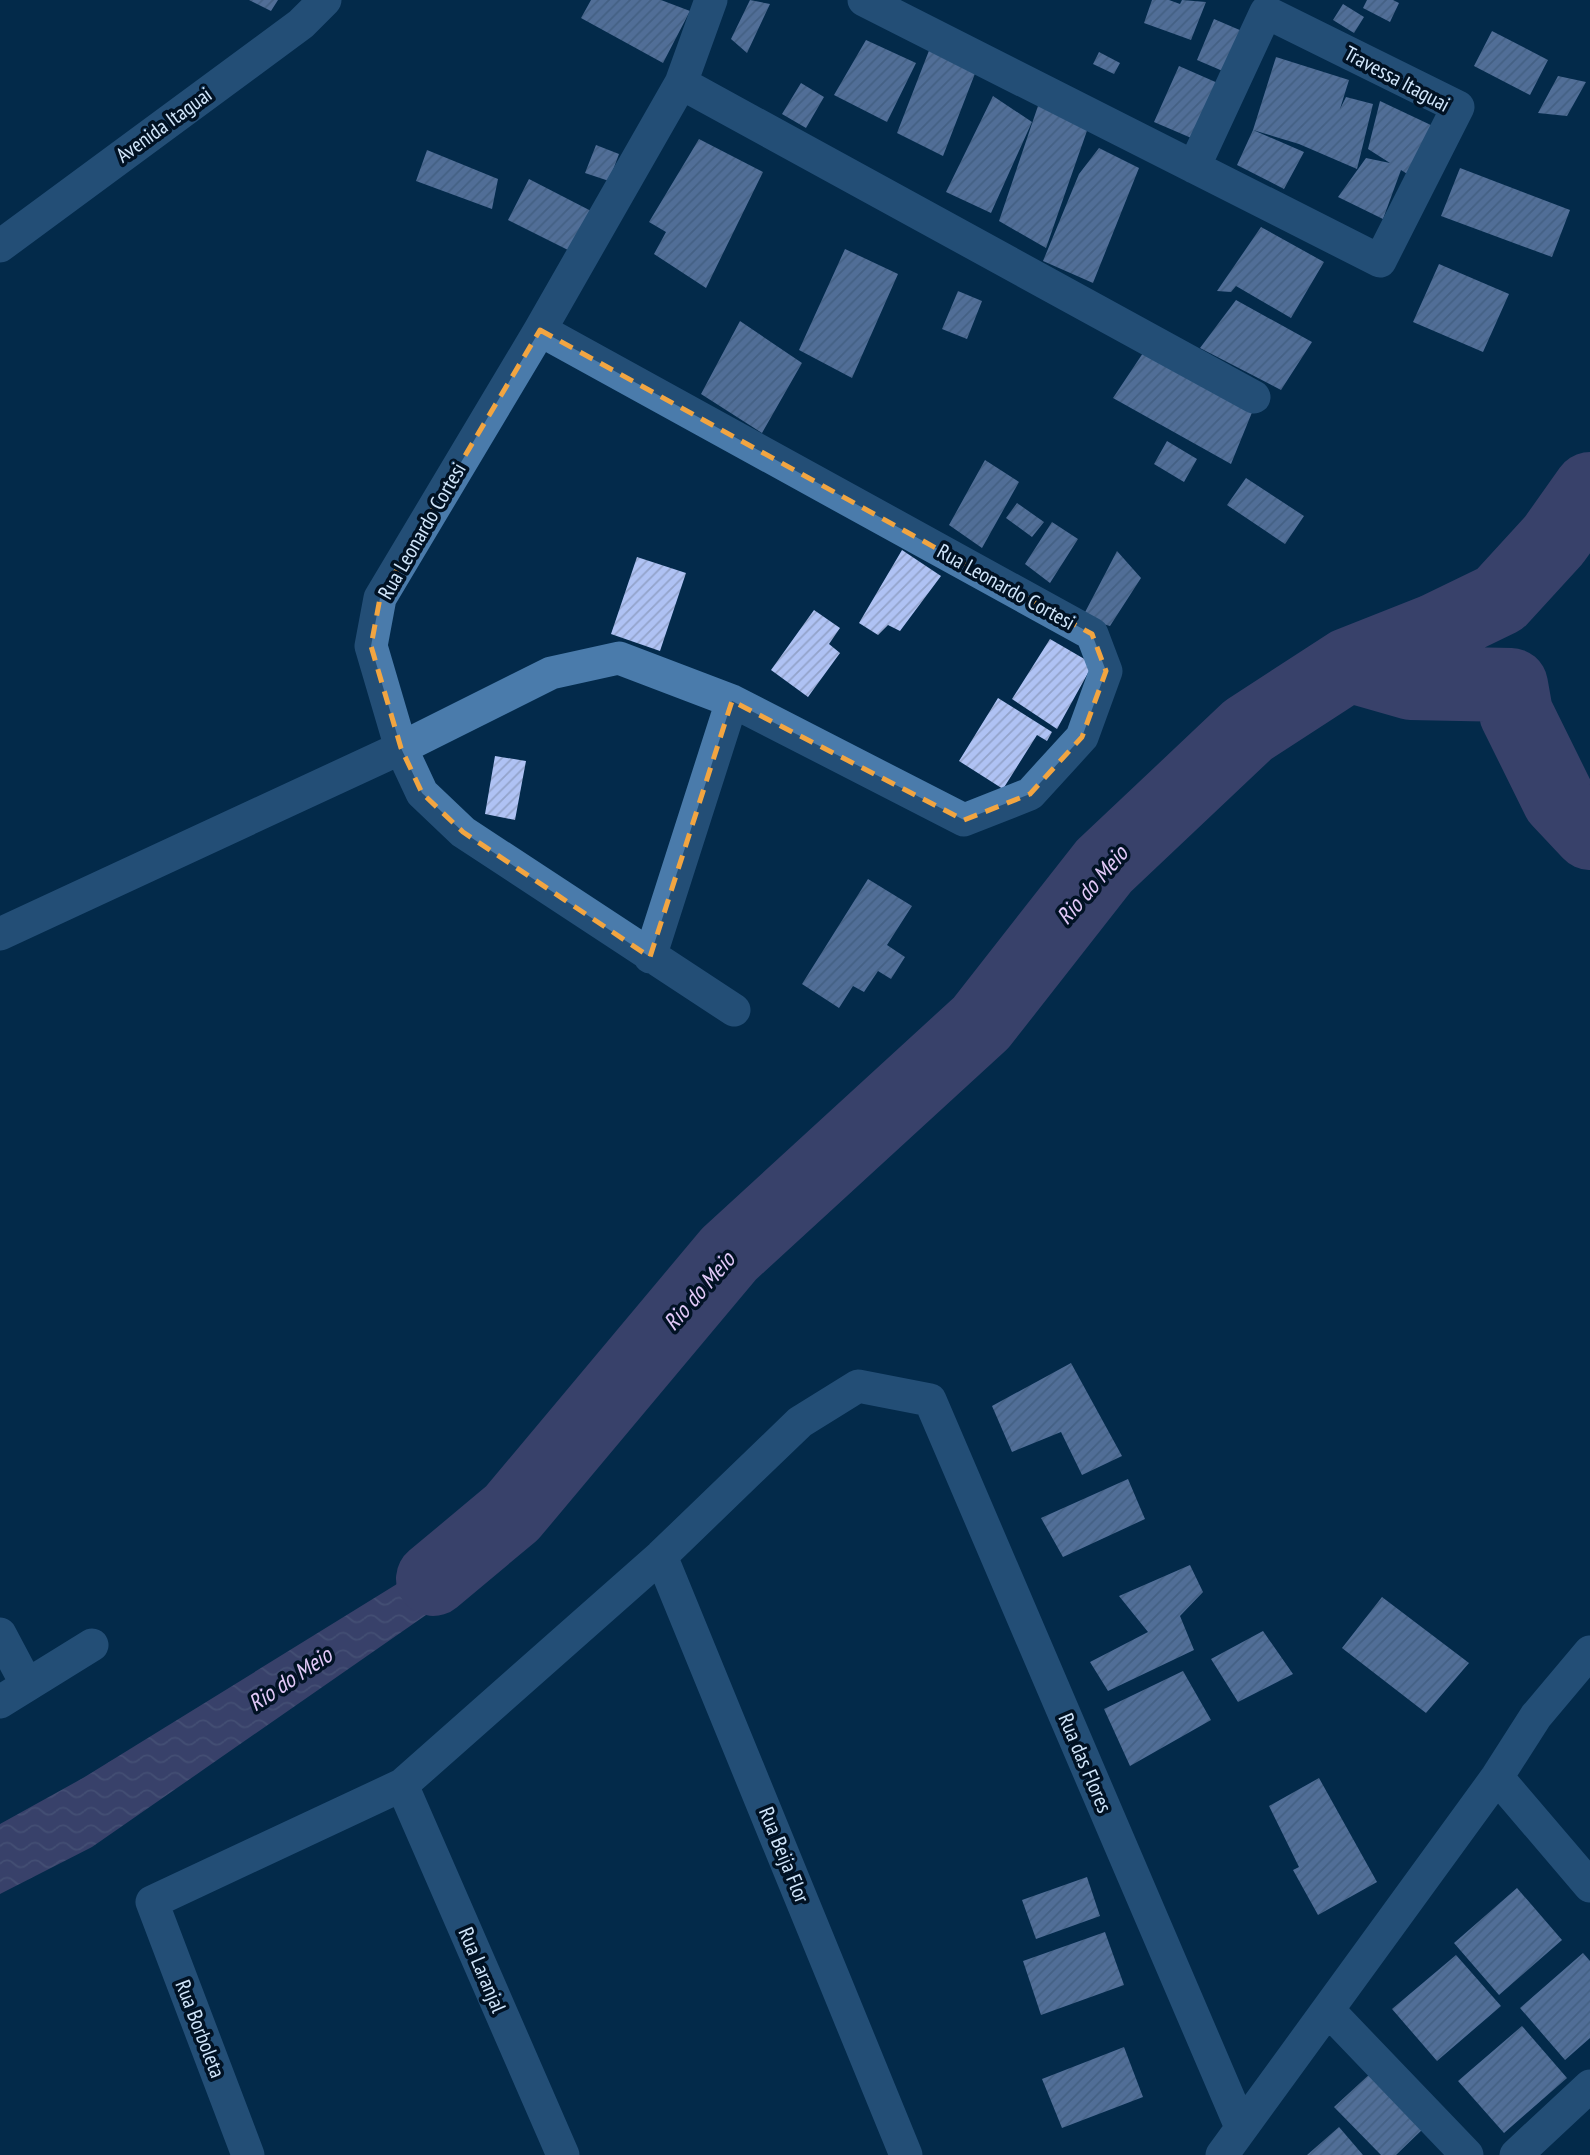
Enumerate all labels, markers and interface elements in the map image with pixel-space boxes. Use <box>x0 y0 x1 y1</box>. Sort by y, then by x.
street label: Travessa Itaguai <box>1340 39 1455 118</box>
street label: Avenida Itaguai <box>110 81 217 168</box>
street label: Rua Leonardo Cortesi <box>371 457 472 604</box>
street label: Rua Leonardo Cortesi <box>932 537 1080 636</box>
water label: Rio do Meio <box>1050 838 1135 930</box>
water label: Rio do Meio <box>657 1244 742 1336</box>
water label: Rio do Meio <box>242 1639 339 1717</box>
street label: Rua das Flores <box>1052 1709 1118 1817</box>
street label: Rua Beija Flor <box>753 1803 816 1907</box>
street label: Rua Laranjal <box>452 1923 513 2017</box>
street label: Rua Borboleta <box>169 1976 231 2082</box>

